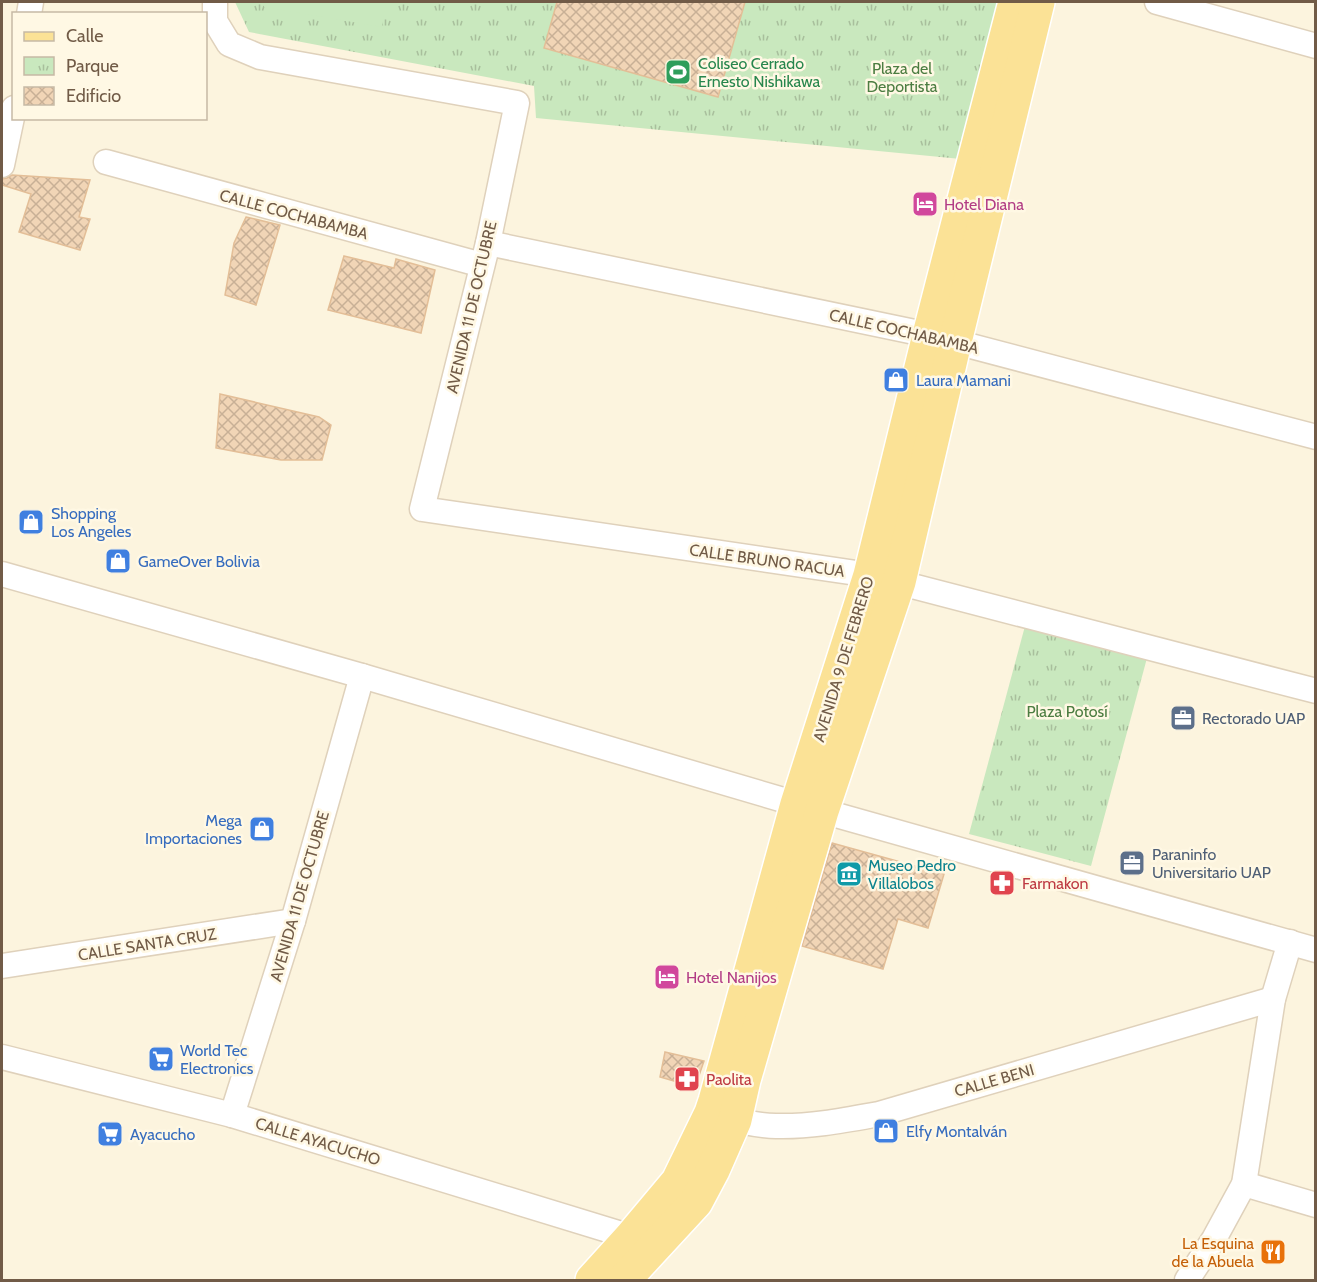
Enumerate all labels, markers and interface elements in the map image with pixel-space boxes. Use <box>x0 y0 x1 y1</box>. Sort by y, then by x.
legend <box>12 12 207 120</box>
text: Calle <box>66 25 103 47</box>
place label: Coliseo Cerrado Ernesto Nishikawa <box>698 54 821 91</box>
text: Parque <box>66 55 119 77</box>
sports icon: Coliseo Cerrado Ernesto Nishikawa <box>663 57 693 87</box>
park label: Plaza del Deportista <box>867 59 938 96</box>
text: Edificio <box>66 85 121 107</box>
street label: CALLE COCHABAMBA <box>218 186 370 243</box>
hotel icon: Hotel Diana <box>910 189 940 219</box>
place label: Hotel Diana <box>944 195 1024 214</box>
street label: AVENIDA 11 DE OCTUBRE <box>442 219 501 395</box>
street label: CALLE COCHABAMBA <box>827 305 981 358</box>
shop icon: Laura Mamani <box>881 365 911 395</box>
place label: Laura Mamani <box>916 371 1011 390</box>
place label: Shopping Los Angeles <box>51 504 132 541</box>
shop icon: Shopping Los Angeles <box>16 507 46 537</box>
street label: CALLE BRUNO RACUA <box>688 540 846 581</box>
shop icon: GameOver Bolivia <box>103 546 133 576</box>
place label: GameOver Bolivia <box>138 552 260 571</box>
street label: AVENIDA 9 DE FEBRERO <box>809 574 878 744</box>
park label: Plaza Potosí <box>1026 702 1108 721</box>
office icon: Rectorado UAP <box>1168 703 1198 733</box>
place label: Rectorado UAP <box>1202 709 1305 728</box>
street label: AVENIDA 11 DE OCTUBRE <box>266 809 333 984</box>
place label: Mega Importaciones <box>145 811 242 848</box>
shop icon: Mega Importaciones <box>247 814 277 844</box>
place label: Paraninfo Universitario UAP <box>1152 845 1271 882</box>
office icon: Paraninfo Universitario UAP <box>1117 848 1147 878</box>
place label: Museo Pedro Villalobos <box>868 856 956 893</box>
museum icon: Museo Pedro Villalobos <box>834 859 864 889</box>
pharmacy icon: Farmakon <box>987 868 1017 898</box>
place label: Farmakon <box>1022 874 1089 893</box>
street label: CALLE SANTA CRUZ <box>77 924 218 965</box>
hotel icon: Hotel Nanijos <box>652 962 682 992</box>
place label: Hotel Nanijos <box>686 968 777 987</box>
place label: World Tec Electronics <box>180 1041 254 1078</box>
supermarket icon: World Tec Electronics <box>146 1044 176 1074</box>
street label: CALLE BENI <box>952 1060 1036 1101</box>
pharmacy icon: Paolita <box>672 1064 702 1094</box>
place label: Paolita <box>706 1070 752 1089</box>
street label: CALLE AYACUCHO <box>253 1113 383 1170</box>
shop icon: Elfy Montalván <box>871 1116 901 1146</box>
supermarket icon: Ayacucho <box>95 1119 125 1149</box>
place label: Elfy Montalván <box>906 1122 1007 1141</box>
place label: Ayacucho <box>130 1125 195 1144</box>
place label: La Esquina de la Abuela <box>1172 1234 1254 1271</box>
restaurant icon: La Esquina de la Abuela <box>1258 1237 1288 1267</box>

